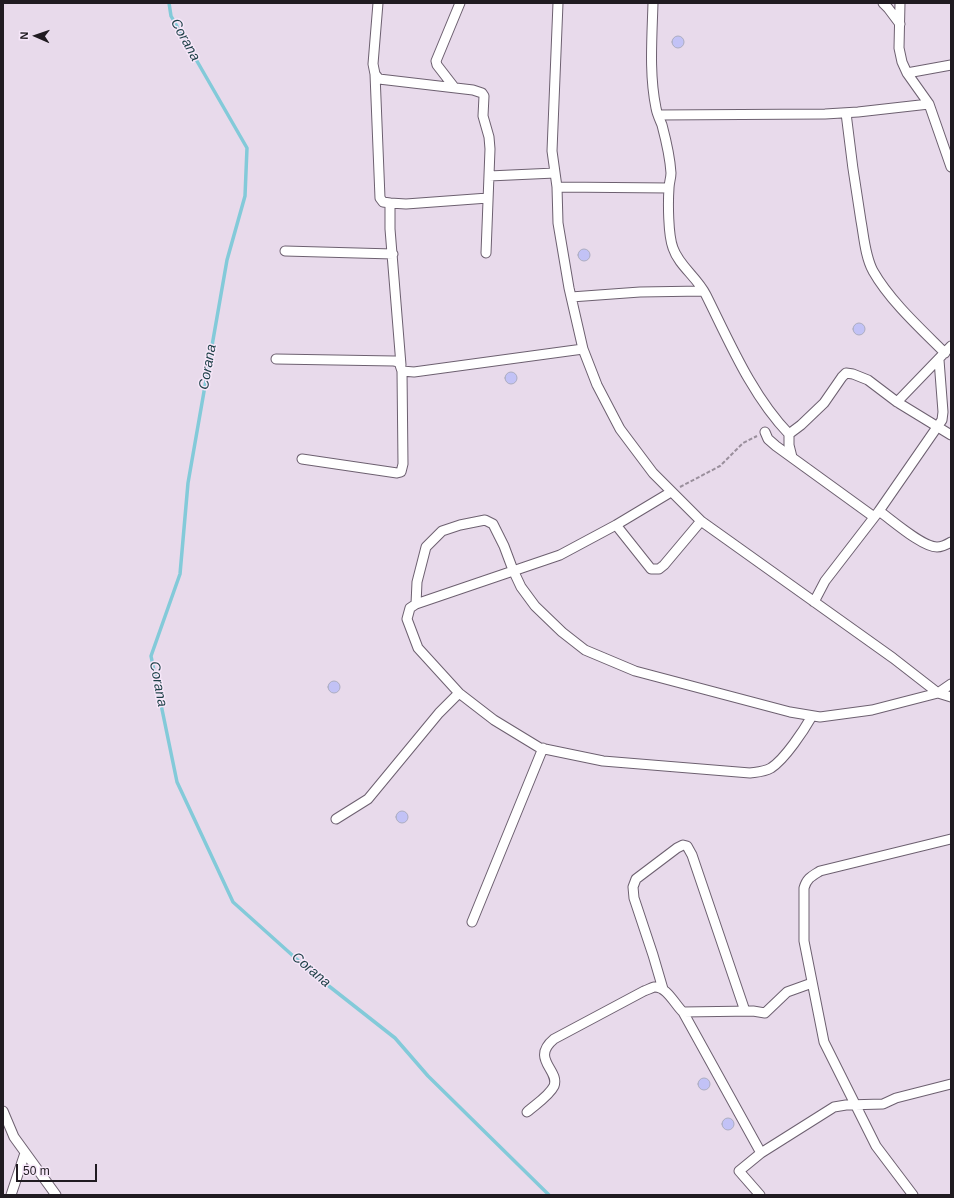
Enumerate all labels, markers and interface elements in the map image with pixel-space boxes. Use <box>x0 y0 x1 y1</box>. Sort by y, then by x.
north arrow <box>16 16 56 56</box>
water label: Corana <box>167 16 203 64</box>
text: N <box>18 31 30 40</box>
water label: Corana <box>196 343 220 391</box>
water label: Corana <box>145 660 171 708</box>
water label: Corana <box>288 949 334 991</box>
scale bar <box>18 1156 99 1182</box>
text: 50 m <box>23 1164 50 1178</box>

